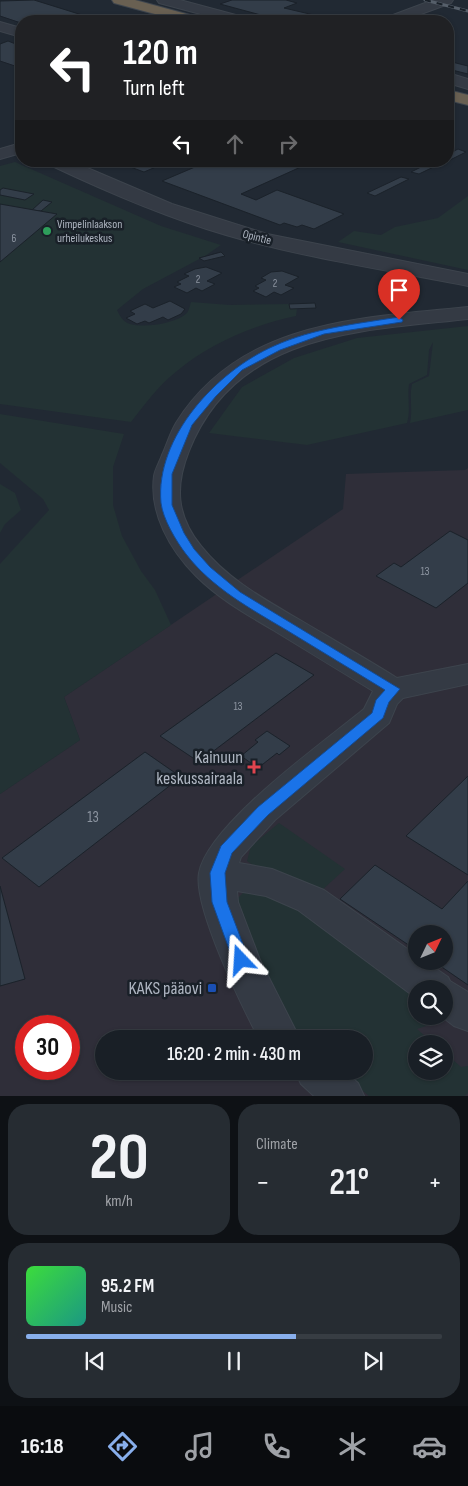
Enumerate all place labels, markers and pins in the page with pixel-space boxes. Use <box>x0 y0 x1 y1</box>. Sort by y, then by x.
place label: Vimpelinlaakson urheilukeskus <box>57 217 122 246</box>
marker: Vimpelinlaakson urheilukeskus <box>41 225 53 237</box>
pin <box>378 269 420 320</box>
place label: Kainuun keskussairaala <box>156 747 243 789</box>
marker: Kainuun keskussairaala <box>247 760 261 774</box>
place label: KAKS pääovi <box>129 978 202 999</box>
marker: KAKS pääovi <box>206 982 218 994</box>

